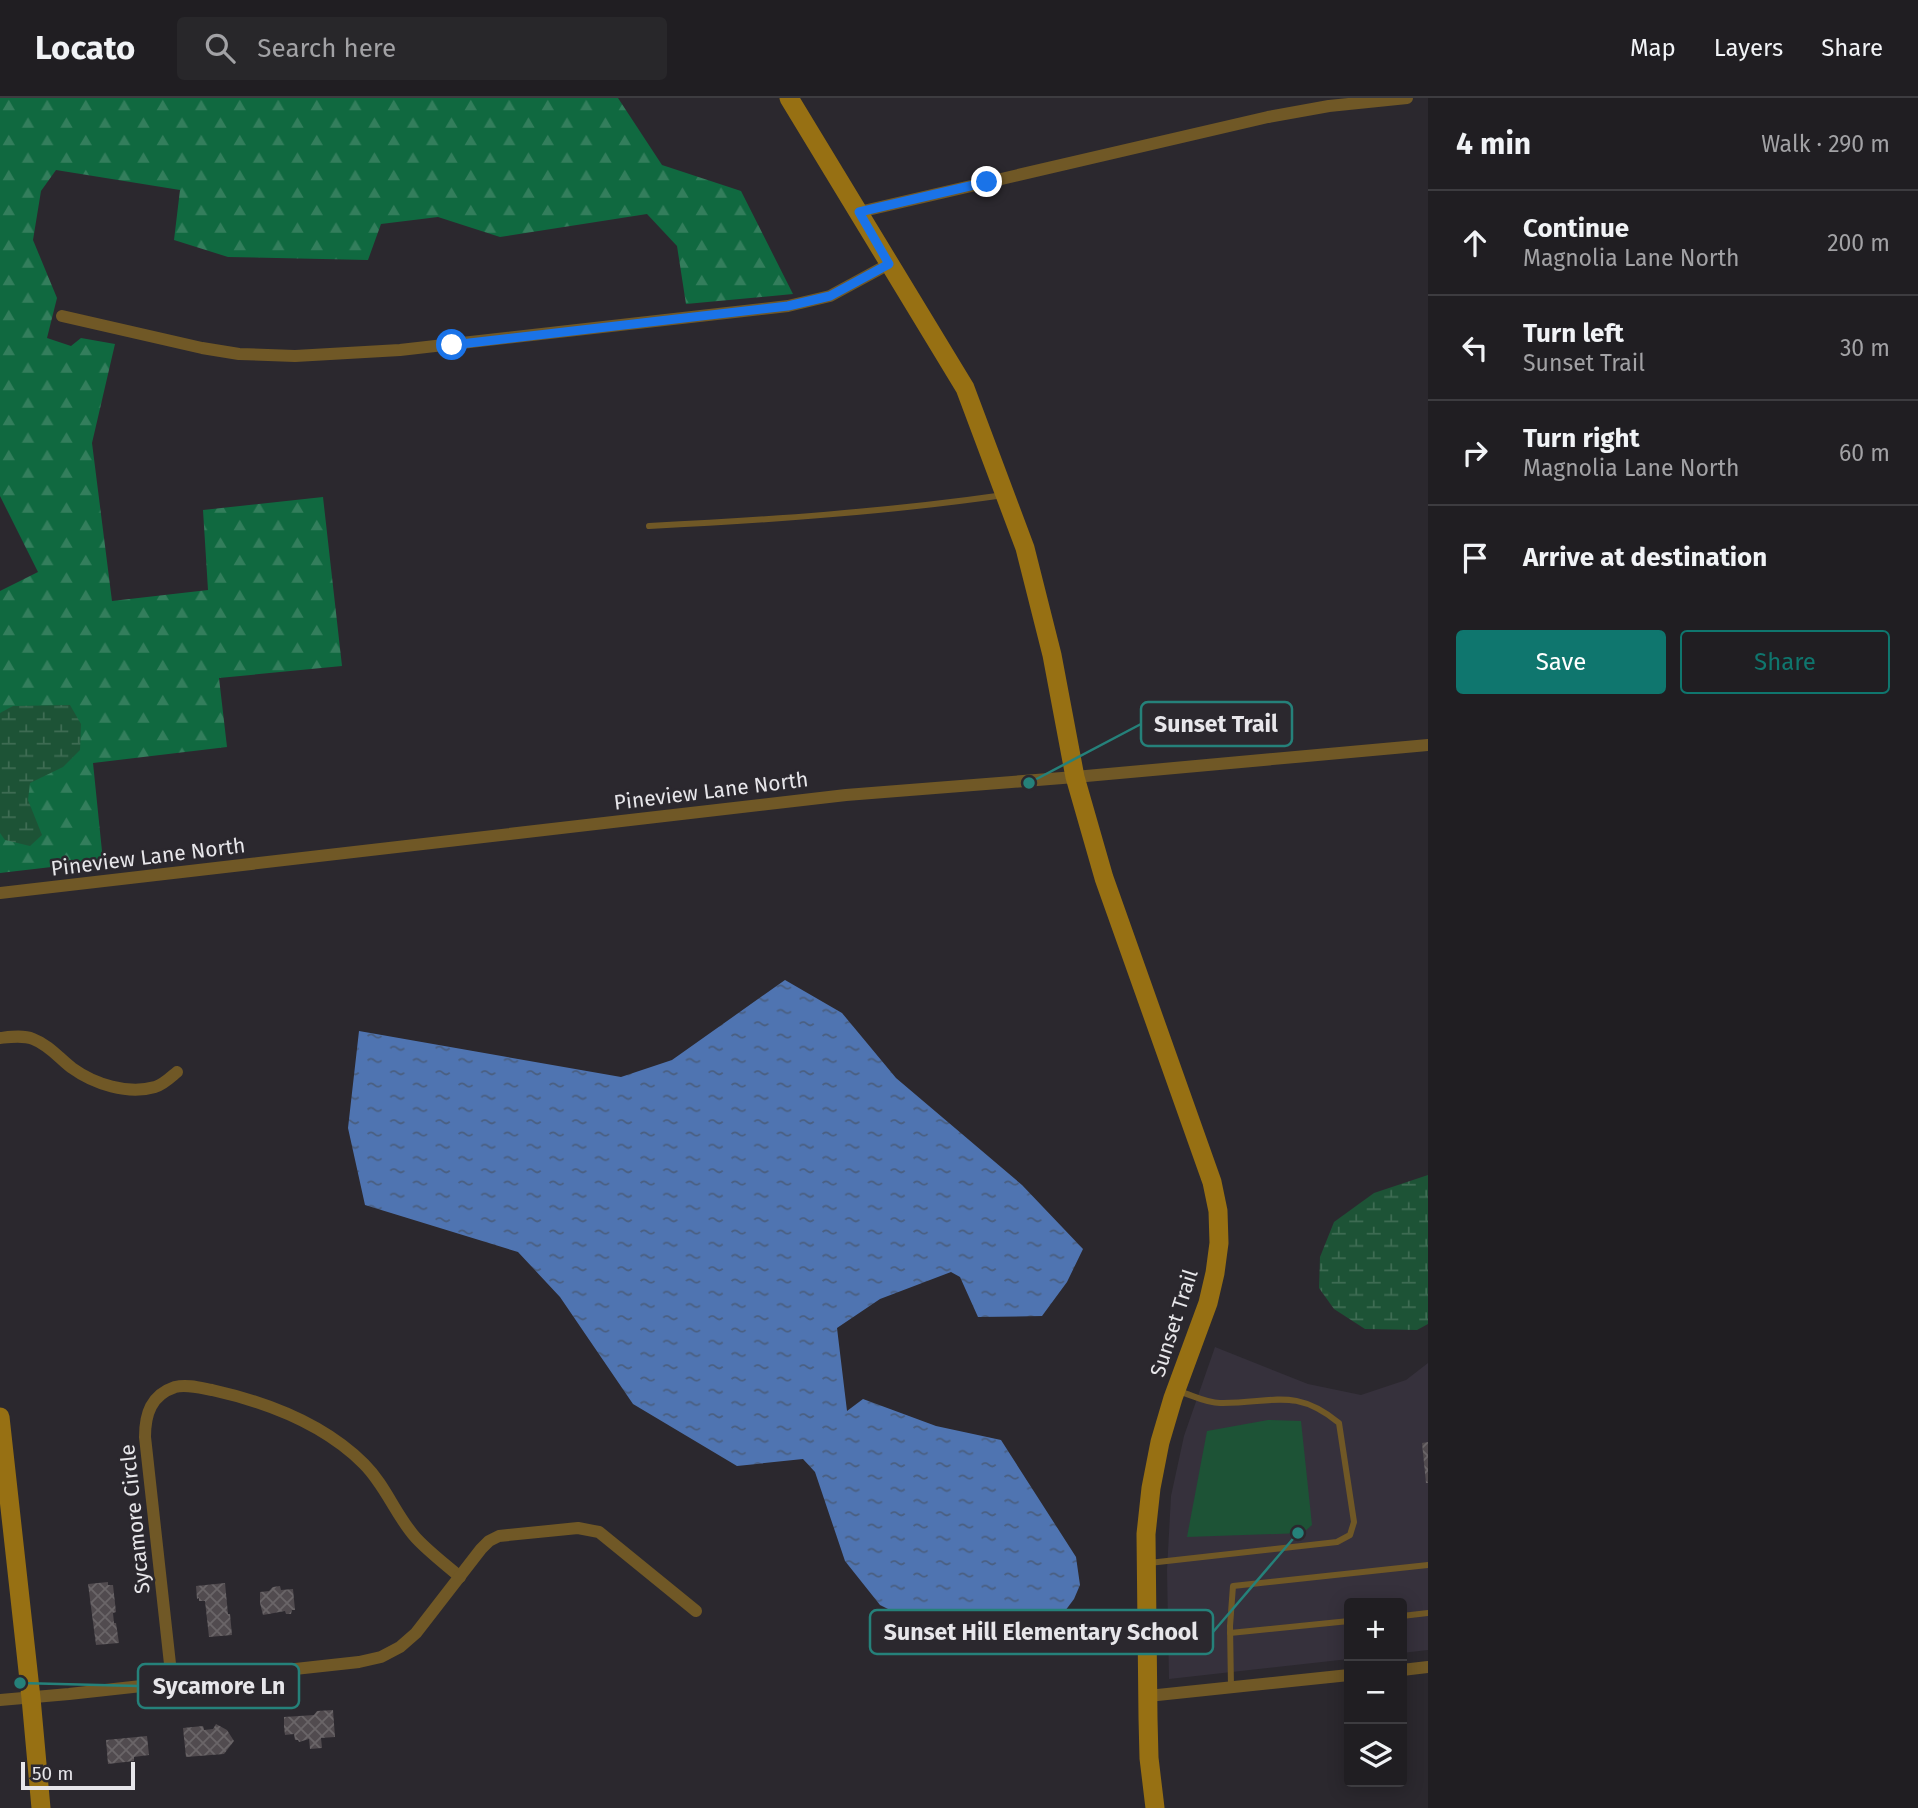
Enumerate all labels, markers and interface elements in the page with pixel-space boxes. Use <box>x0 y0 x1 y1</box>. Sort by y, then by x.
search box <box>177 17 667 80</box>
text: Locato <box>35 28 135 68</box>
icon: search <box>201 29 239 67</box>
text: Search here <box>257 33 396 64</box>
text: Map <box>1630 34 1676 62</box>
text: Layers <box>1714 34 1783 62</box>
text: Share <box>1821 34 1883 62</box>
text: 4 min <box>1456 126 1531 162</box>
text: Walk · 290 m <box>1761 130 1890 158</box>
route end <box>971 166 1002 197</box>
text: Continue <box>1523 213 1629 244</box>
icon: ahead <box>1456 224 1494 262</box>
text: 200 m <box>1827 229 1890 257</box>
text: Magnolia Lane North <box>1523 244 1740 272</box>
text: Turn left <box>1523 318 1624 349</box>
route start <box>436 329 467 360</box>
icon: left <box>1456 329 1494 367</box>
text: 30 m <box>1840 334 1890 362</box>
text: Sunset Trail <box>1523 349 1645 377</box>
text: Turn right <box>1523 423 1640 454</box>
icon: right <box>1456 434 1494 472</box>
text: 60 m <box>1839 439 1890 467</box>
text: Magnolia Lane North <box>1523 454 1740 482</box>
icon: arrive <box>1456 539 1494 577</box>
text: Arrive at destination <box>1523 542 1767 573</box>
button: Save <box>1456 630 1666 694</box>
button: Share <box>1680 630 1890 694</box>
callout: Sunset Trail <box>1141 702 1292 746</box>
text: Sunset Trail <box>1154 710 1278 738</box>
street label: Pineview Lane North <box>612 766 810 816</box>
street label: Pineview Lane North <box>49 832 247 882</box>
street label: Sunset Trail <box>1144 1266 1204 1380</box>
street label: Sycamore Circle <box>114 1443 156 1595</box>
map controls <box>1344 1598 1407 1787</box>
button: + <box>1344 1598 1407 1661</box>
callout: Sunset Hill Elementary School <box>870 1610 1213 1654</box>
text: Sunset Hill Elementary School <box>884 1618 1198 1646</box>
button: − <box>1344 1661 1407 1724</box>
callout: Sycamore Ln <box>138 1664 299 1708</box>
text: Sycamore Ln <box>153 1672 285 1700</box>
button: layers <box>1344 1724 1407 1787</box>
scale bar <box>21 1759 135 1791</box>
text: 50 m <box>32 1762 73 1785</box>

